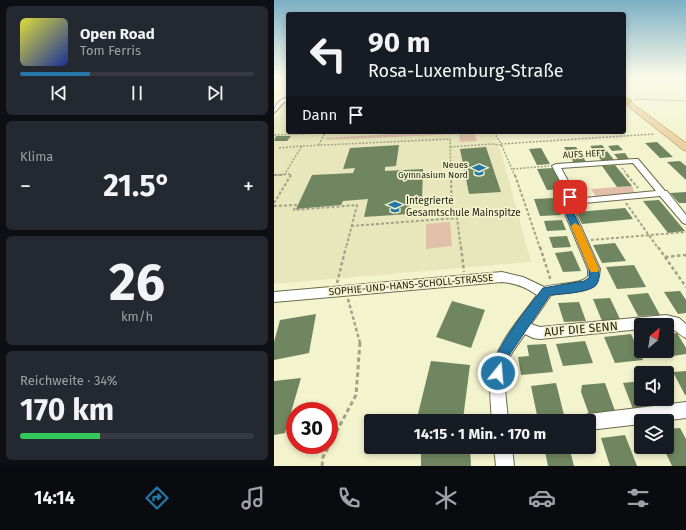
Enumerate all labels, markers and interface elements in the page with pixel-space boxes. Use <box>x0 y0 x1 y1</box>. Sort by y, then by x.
text: Open Road <box>80 25 155 43</box>
text: 90 m <box>368 26 430 59</box>
icon: left <box>302 28 354 80</box>
text: Tom Ferris <box>80 43 141 58</box>
text: Rosa-Luxemburg-Straße <box>368 60 564 82</box>
icon: previous <box>48 82 70 104</box>
icon: pause <box>126 82 148 104</box>
icon: next <box>204 82 226 104</box>
icon: arrive <box>345 104 367 126</box>
text: Dann <box>302 106 337 124</box>
street label: AUFS HEFT <box>562 148 606 160</box>
text: Klima <box>20 149 53 164</box>
place label: Neues Gymnasium Nord <box>398 160 468 180</box>
school or university icon: Neues Gymnasium Nord <box>471 162 487 178</box>
text: 21.5° <box>103 168 171 204</box>
text: − <box>20 173 31 200</box>
text: + <box>243 173 254 200</box>
pin <box>553 180 587 214</box>
icon: arrive <box>559 186 581 208</box>
place label: Integrierte Gesamtschule Mainspitze <box>406 195 521 219</box>
school or university icon: Integrierte Gesamtschule Mainspitze <box>387 199 403 215</box>
text: 26 <box>109 251 165 314</box>
street label: SOPHIE-UND-HANS-SCHOLL-STRASSE <box>328 272 494 298</box>
text: km/h <box>121 309 153 324</box>
north arrow <box>634 318 674 358</box>
map controls <box>634 318 674 454</box>
street label: AUF DIE SENN <box>544 319 618 339</box>
position arrow <box>477 352 519 394</box>
button: sound <box>634 366 674 406</box>
text: Reichweite · 34% <box>20 373 117 388</box>
text: 170 km <box>20 392 114 428</box>
speed limit sign: 30 <box>286 402 338 454</box>
button: layers <box>634 414 674 454</box>
text: 14:15 · 1 Min. · 170 m <box>414 425 546 443</box>
icon: directions <box>143 484 171 512</box>
icon: music <box>239 484 267 512</box>
icon: phone <box>335 484 363 512</box>
icon: climate <box>432 484 460 512</box>
icon: car <box>528 484 556 512</box>
icon: filters <box>624 484 652 512</box>
text: 14:14 <box>34 487 75 509</box>

